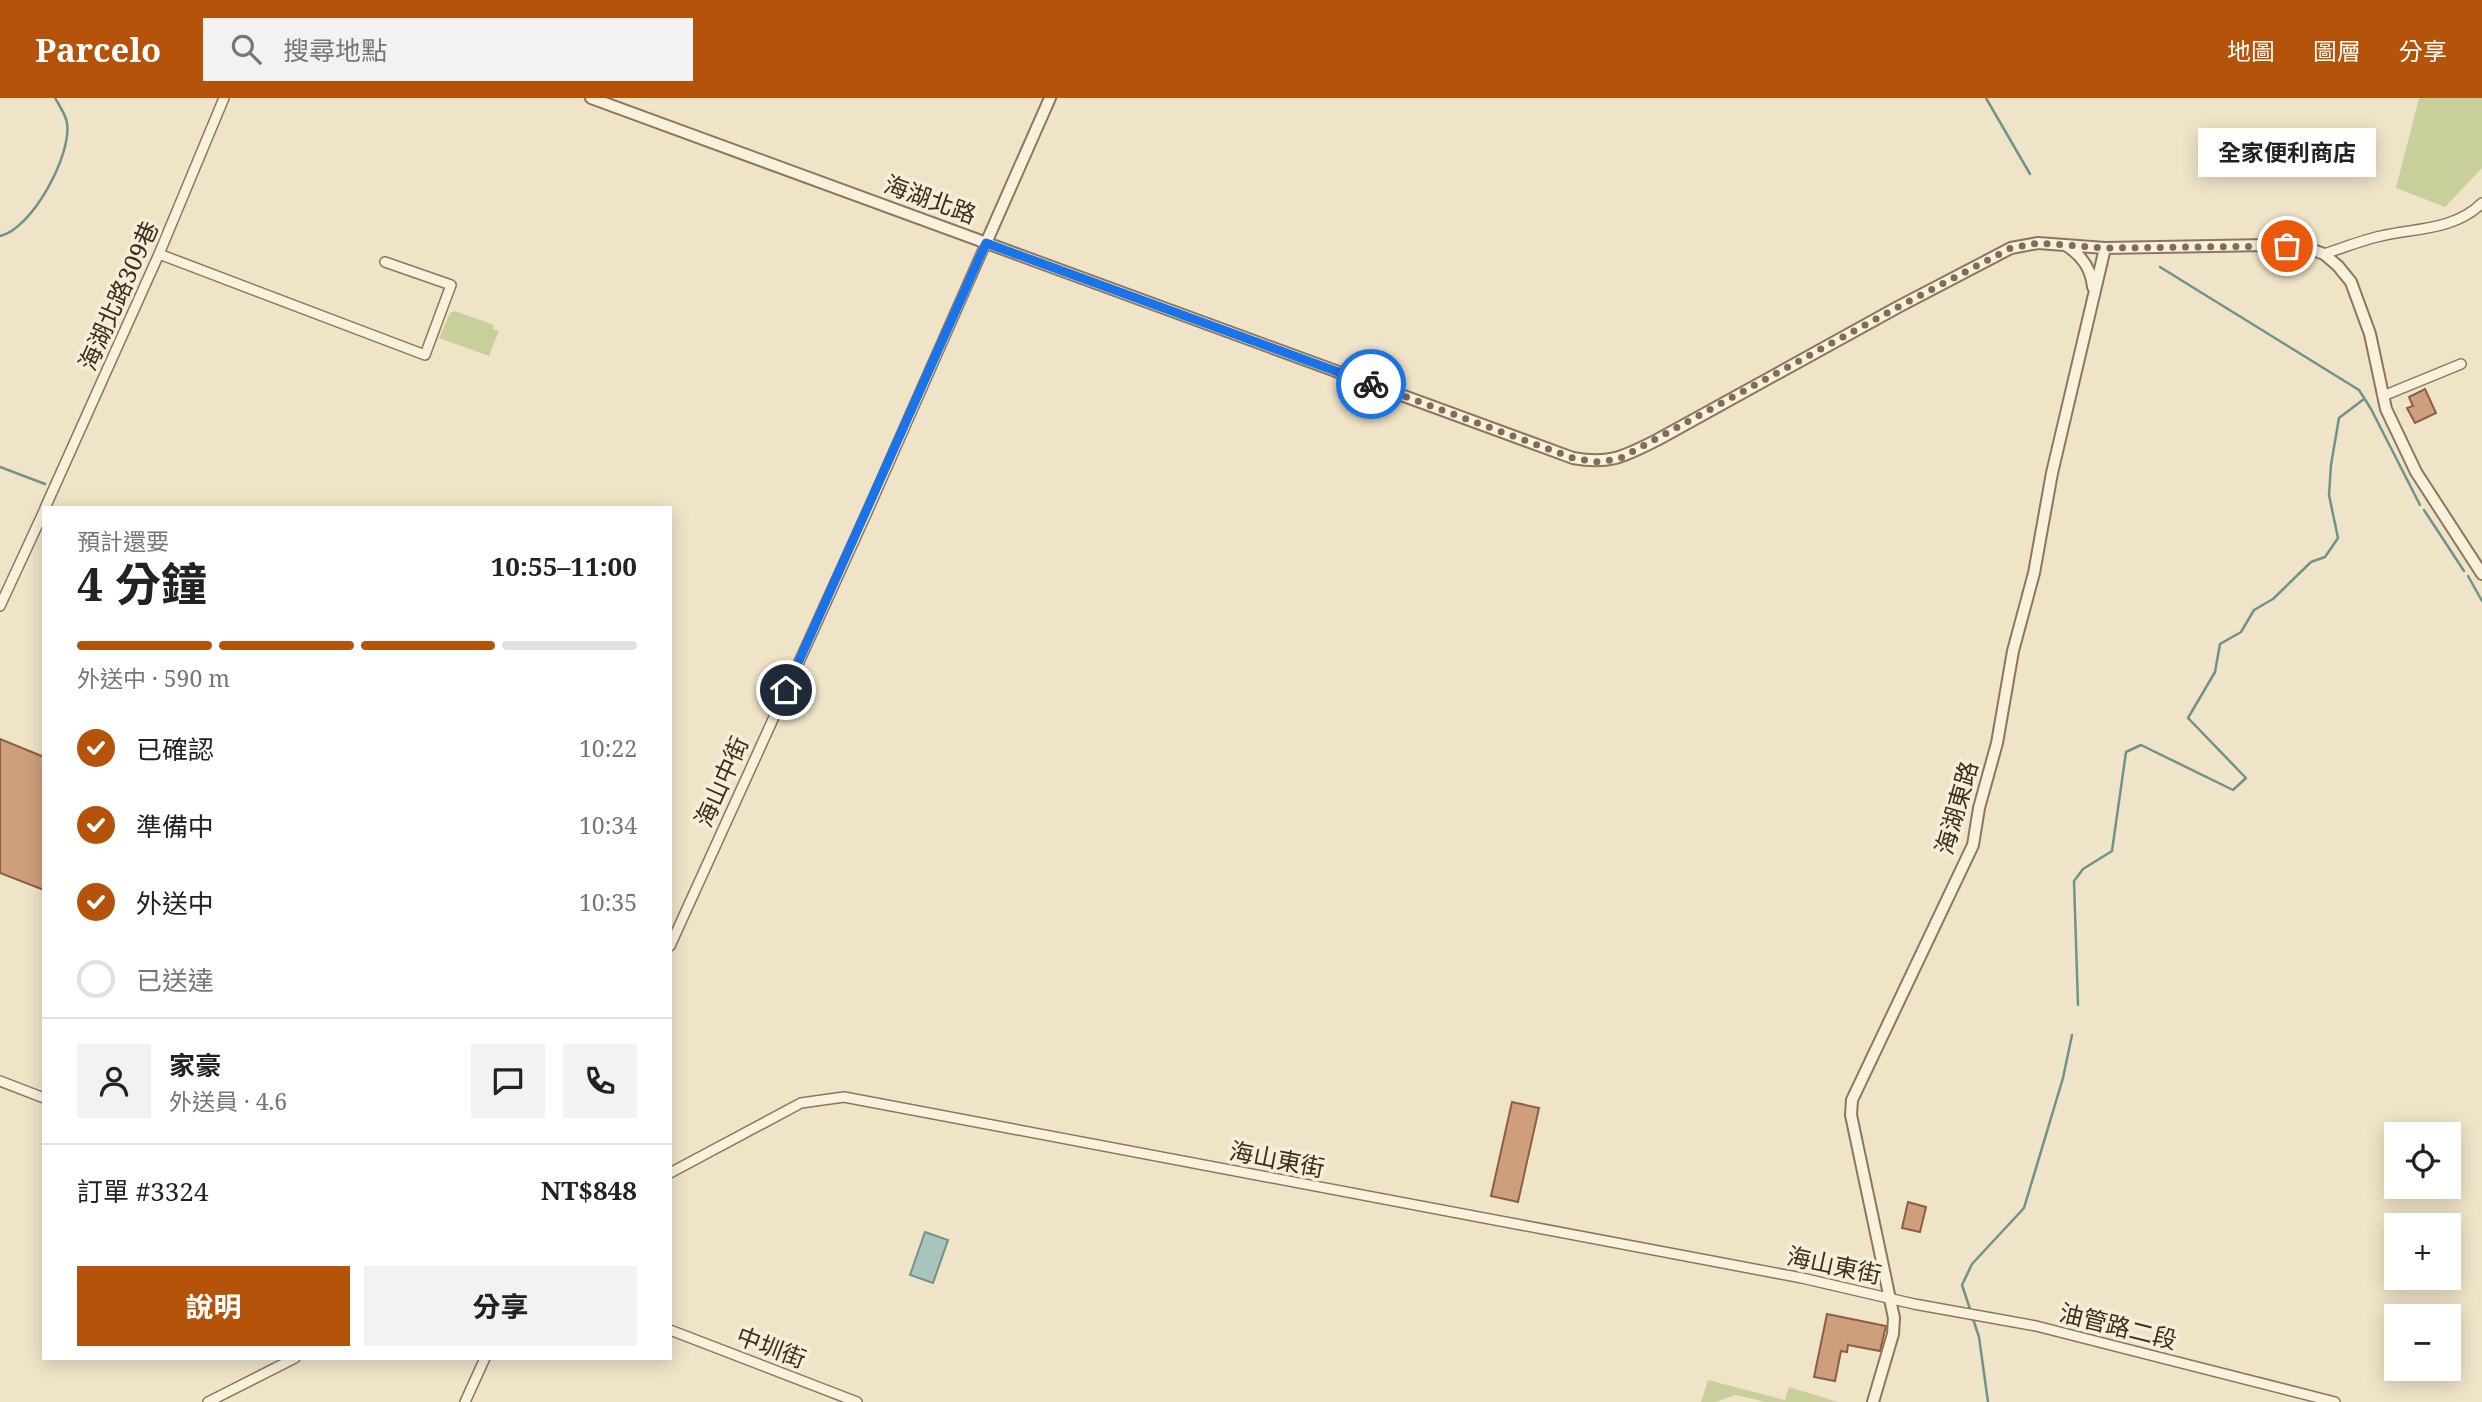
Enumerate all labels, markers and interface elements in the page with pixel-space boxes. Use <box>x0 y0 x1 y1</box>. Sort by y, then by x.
search box <box>203 18 693 81</box>
text: Parcelo <box>35 27 161 72</box>
icon: search <box>227 30 265 68</box>
text: 搜尋地點 <box>283 32 387 68</box>
text: 地圖 <box>2227 34 2275 67</box>
text: 圖層 <box>2313 34 2361 67</box>
text: 分享 <box>2399 34 2447 67</box>
callout: 全家便利商店 <box>2198 127 2376 176</box>
text: 全家便利商店 <box>2218 136 2356 168</box>
street label: 海湖北路 <box>880 167 981 231</box>
street label: 海湖北路309巷 <box>70 215 165 375</box>
pin <box>2257 216 2317 276</box>
icon: bag <box>2268 227 2306 265</box>
courier <box>1336 349 1406 419</box>
icon: bike <box>1352 365 1390 403</box>
text: 預計還要 <box>77 525 169 557</box>
text: 10:55–11:00 <box>491 548 637 584</box>
text: 4 分鐘 <box>77 552 207 614</box>
pin <box>756 660 816 720</box>
text: 外送中 · 590 m <box>77 662 230 694</box>
icon: home <box>767 671 805 709</box>
icon: check <box>77 729 115 767</box>
text: 已確認 <box>136 731 214 767</box>
street label: 海山中街 <box>686 731 755 832</box>
text: 10:22 <box>579 732 637 764</box>
street label: 海湖東路 <box>1926 757 1985 858</box>
icon: check <box>77 806 115 844</box>
text: 準備中 <box>136 808 214 844</box>
text: 10:34 <box>579 809 637 841</box>
icon: check <box>77 883 115 921</box>
text: 外送中 <box>136 885 214 921</box>
text: 10:35 <box>579 886 637 918</box>
text: 已送達 <box>136 962 214 998</box>
button: person <box>77 1044 151 1118</box>
button: chat <box>471 1044 545 1118</box>
button: phone <box>563 1044 637 1118</box>
text: 家豪 <box>169 1047 221 1083</box>
text: 外送員 · 4.6 <box>169 1085 287 1117</box>
map controls <box>2384 1122 2461 1381</box>
button: locate <box>2384 1122 2461 1199</box>
street label: 海山東街 <box>1227 1133 1328 1184</box>
text: NT$848 <box>541 1172 637 1208</box>
text: 訂單 #3324 <box>77 1173 208 1209</box>
button: + <box>2384 1213 2461 1290</box>
street label: 海山東街 <box>1784 1238 1885 1291</box>
button: 說明 <box>77 1266 350 1346</box>
button: 分享 <box>364 1266 637 1346</box>
street label: 油管路二段 <box>2056 1295 2181 1356</box>
button: − <box>2384 1304 2461 1381</box>
street label: 中圳街 <box>732 1318 811 1375</box>

